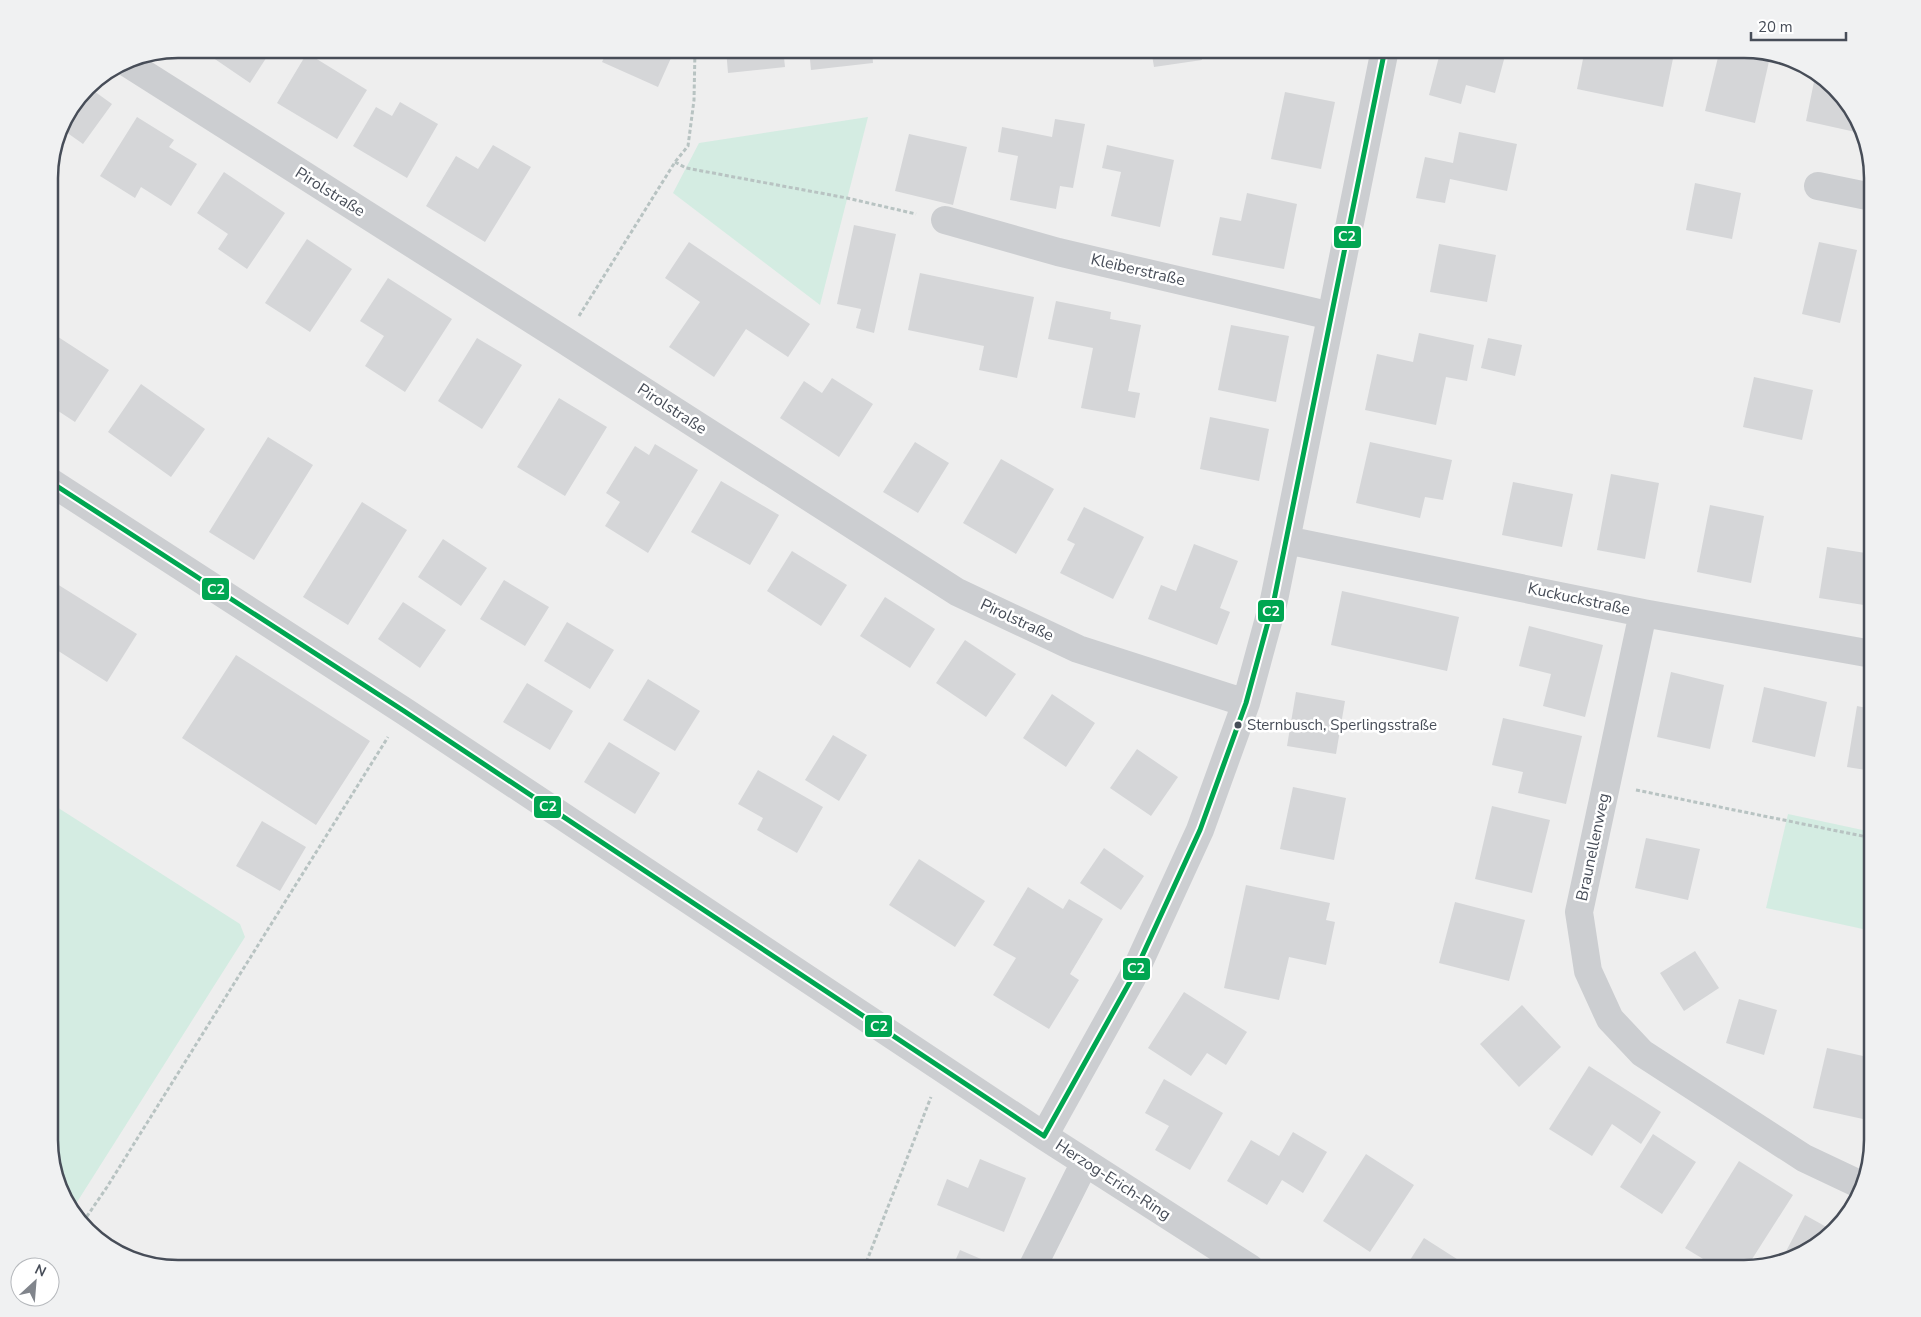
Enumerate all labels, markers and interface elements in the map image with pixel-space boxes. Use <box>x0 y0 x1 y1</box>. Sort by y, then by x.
scale bar <box>1751 10 1846 42</box>
text: 20 m <box>1758 17 1793 37</box>
street label: Pirolstraße <box>291 162 369 222</box>
line badge: C2 <box>1333 225 1362 249</box>
text: C2 <box>1338 227 1356 246</box>
street label: Kleiberstraße <box>1089 248 1187 292</box>
street label: Pirolstraße <box>633 378 711 440</box>
line badge: C2 <box>201 577 230 601</box>
street label: Kuckuckstraße <box>1526 577 1632 621</box>
text: C2 <box>207 580 225 599</box>
street label: Pirolstraße <box>977 593 1057 647</box>
line badge: C2 <box>1257 599 1285 623</box>
text: C2 <box>1262 602 1280 621</box>
place label: Sternbusch, Sperlingsstraße <box>1247 715 1437 735</box>
marker: Sternbusch, Sperlingsstraße <box>1233 720 1243 730</box>
street label: Braunellenweg <box>1571 791 1615 903</box>
line badge: C2 <box>533 795 562 819</box>
text: C2 <box>539 797 557 816</box>
line badge: C2 <box>1122 957 1151 981</box>
text: C2 <box>1127 959 1145 978</box>
line badge: C2 <box>864 1014 893 1038</box>
text: C2 <box>870 1017 888 1036</box>
street label: Herzog-Erich-Ring <box>1051 1134 1175 1226</box>
north arrow <box>10 1257 60 1307</box>
text: N <box>32 1260 49 1282</box>

